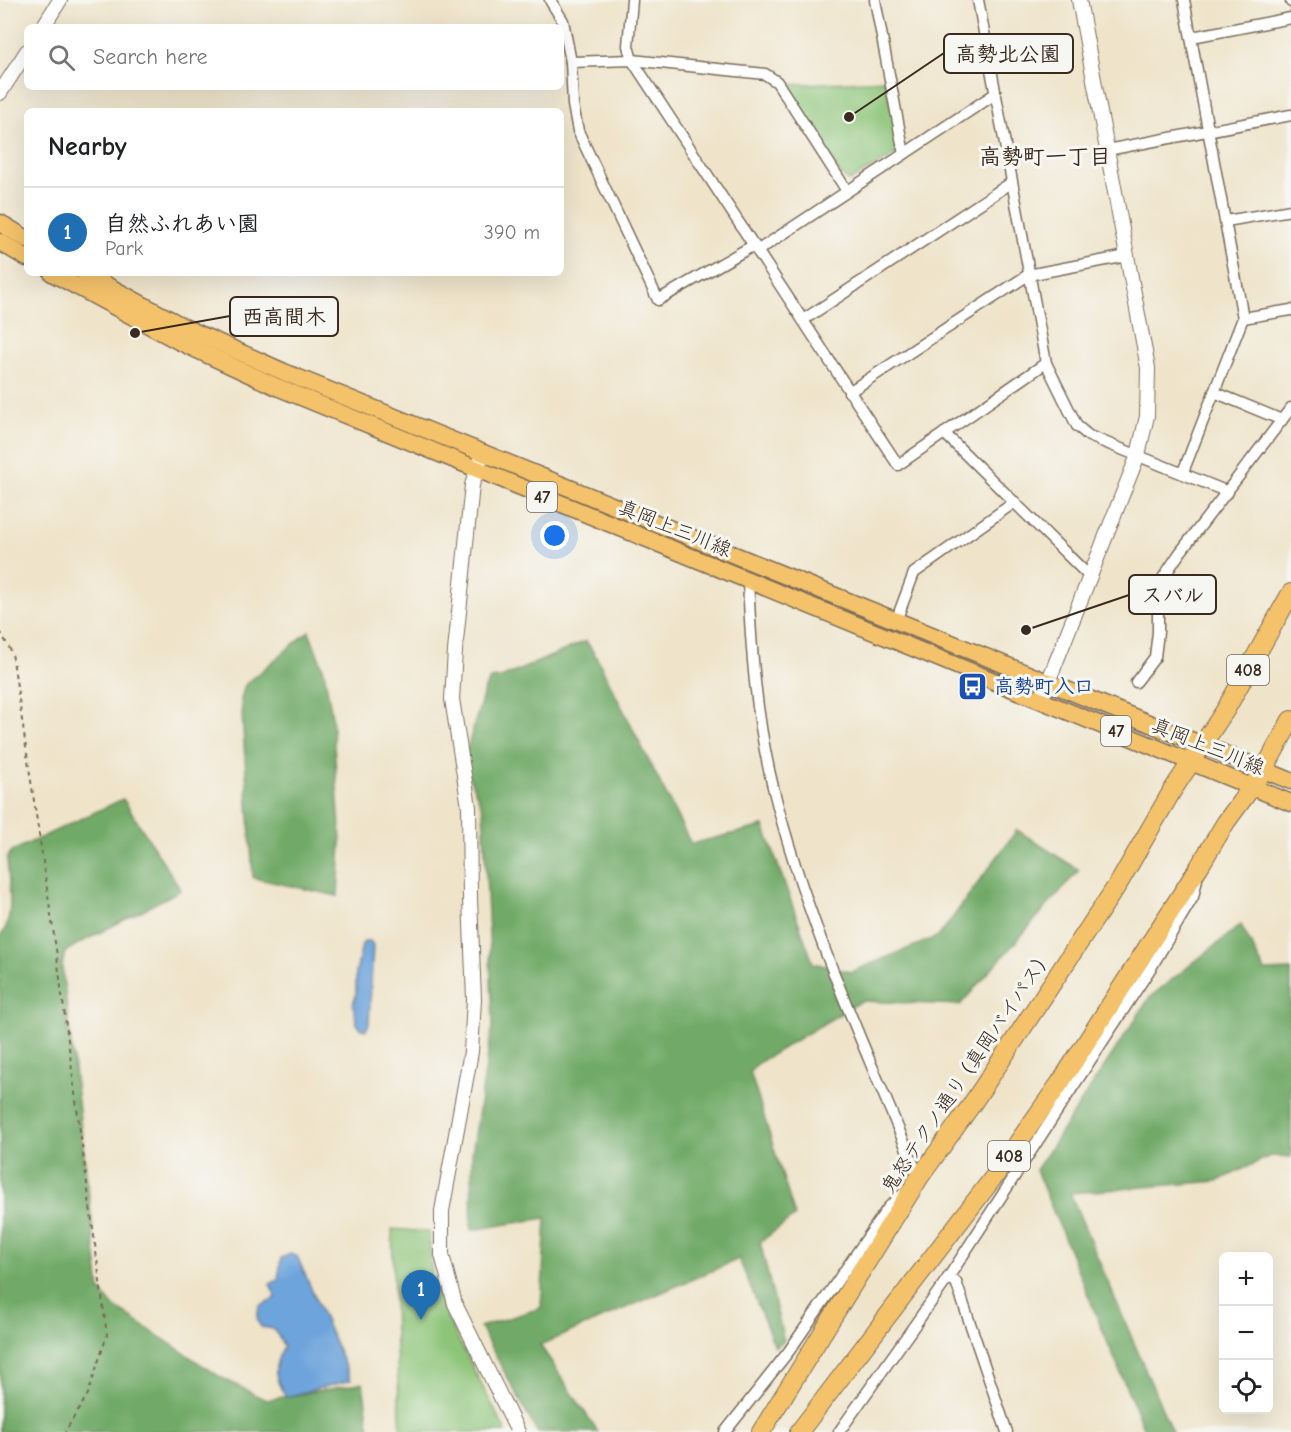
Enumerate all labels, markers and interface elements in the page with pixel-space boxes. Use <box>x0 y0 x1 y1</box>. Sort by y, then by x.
search box <box>24 24 564 90</box>
callout: 高勢北公園 <box>944 34 1073 73</box>
icon: search <box>45 41 78 74</box>
text: 高勢北公園 <box>956 42 1061 66</box>
text: Search here <box>93 44 208 70</box>
text: Nearby <box>48 132 127 162</box>
district label: 高勢町一丁目 <box>979 144 1111 170</box>
text: 自然ふれあい園 <box>105 211 259 237</box>
text: 1 <box>64 221 71 244</box>
text: 390 m <box>484 221 540 244</box>
text: Park <box>105 237 143 260</box>
callout: 西高間木 <box>230 297 338 336</box>
text: 西高間木 <box>242 305 326 329</box>
road number: 47 <box>527 482 557 512</box>
street label: 真岡上三川線 <box>615 495 735 562</box>
your location <box>540 521 569 550</box>
callout: スバル <box>1129 575 1216 614</box>
text: スバル <box>1142 583 1205 607</box>
road number: 408 <box>1227 655 1269 685</box>
bus stop icon: 高勢町入口 <box>957 670 989 702</box>
place label: 高勢町入口 <box>994 675 1094 698</box>
street label: 真岡上三川線 <box>1148 713 1268 780</box>
road number: 47 <box>1101 716 1131 746</box>
street label: 鬼怒テクノ通り (真岡バイパス) <box>876 955 1050 1198</box>
road number: 408 <box>988 1141 1030 1171</box>
map controls <box>1219 1252 1273 1414</box>
button: + <box>1219 1252 1273 1306</box>
pin: 1 <box>402 1270 440 1320</box>
button: − <box>1219 1306 1273 1360</box>
button: locate <box>1219 1360 1273 1414</box>

